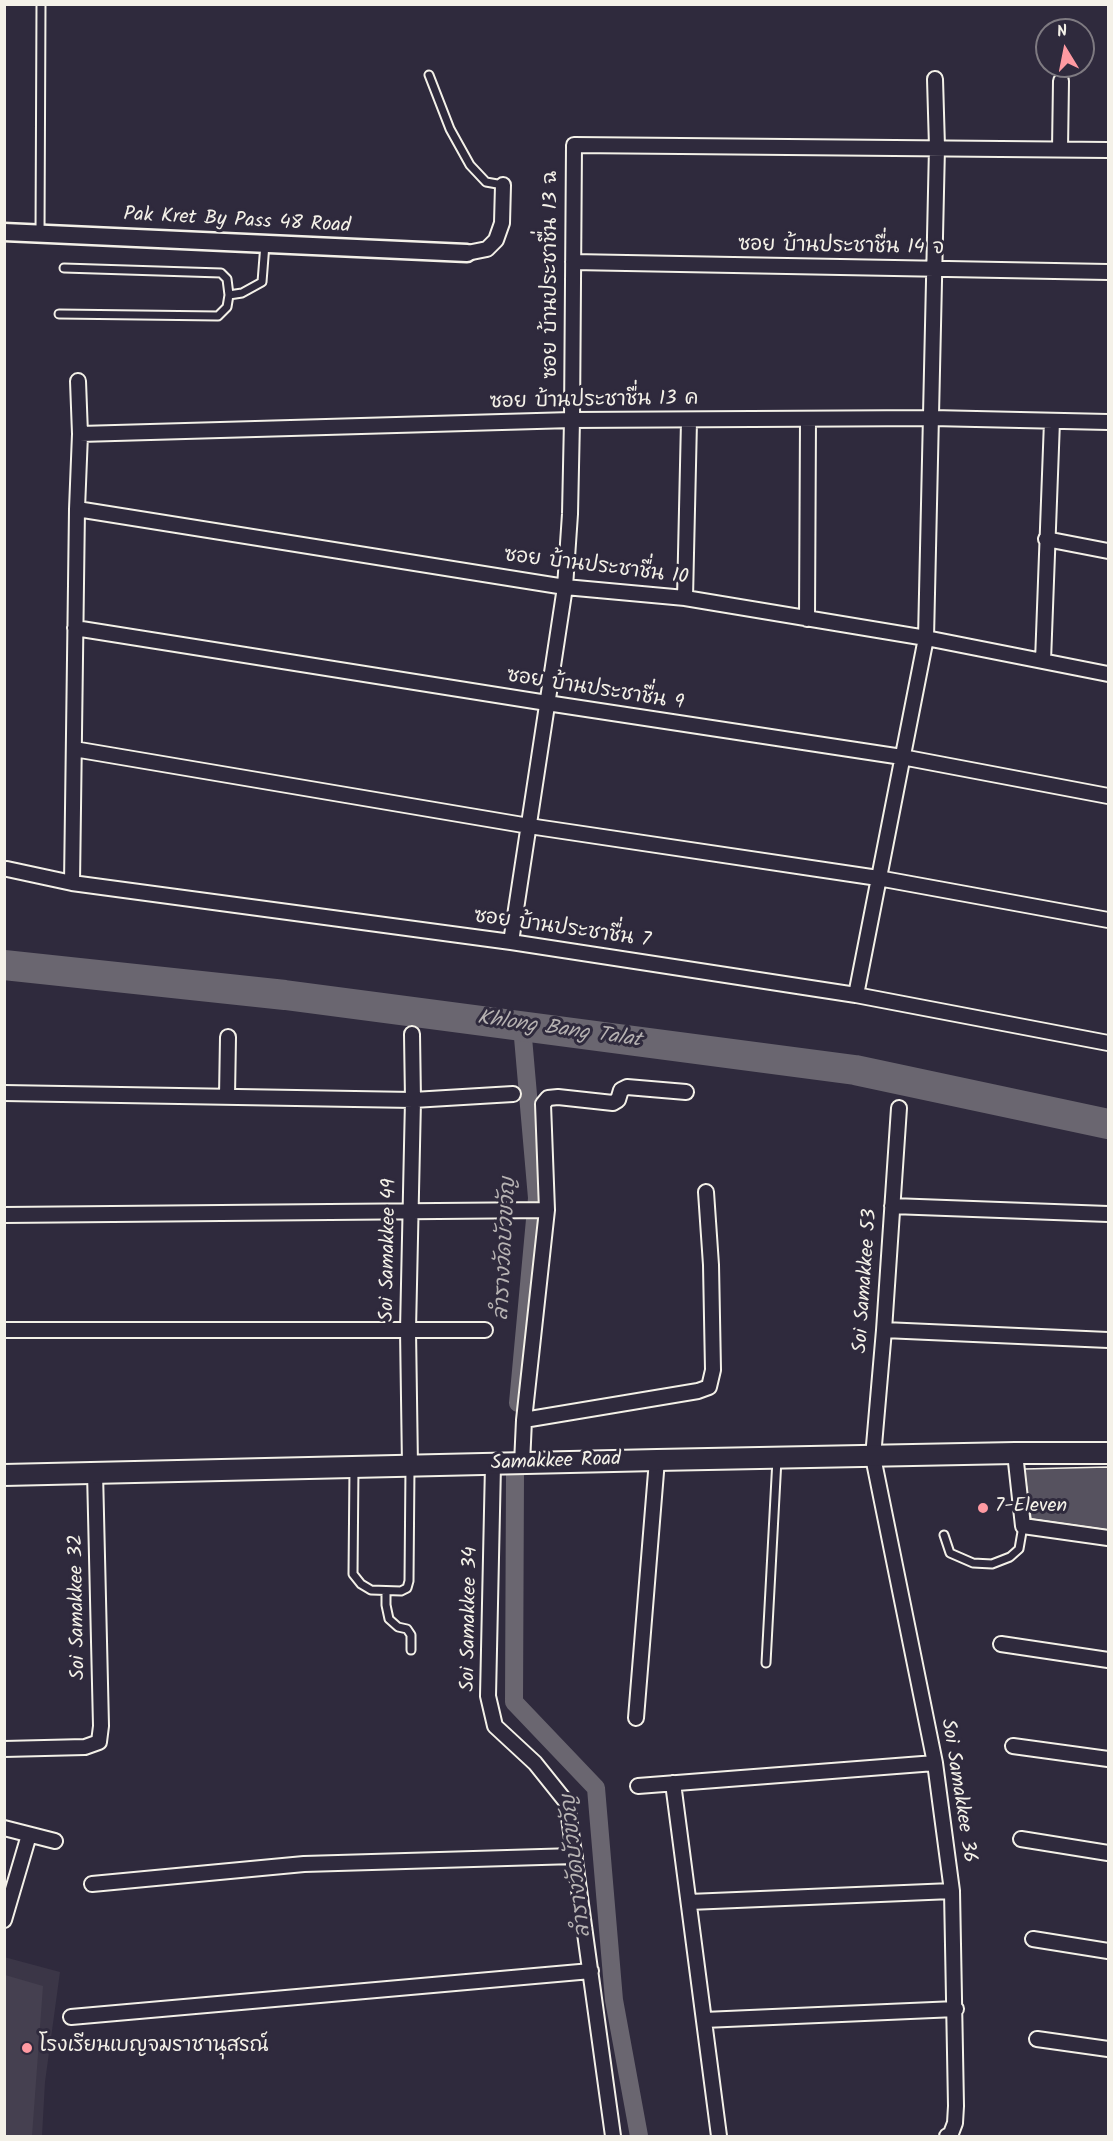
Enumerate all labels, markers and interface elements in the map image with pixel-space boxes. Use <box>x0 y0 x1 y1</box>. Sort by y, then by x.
north arrow <box>1035 18 1095 78</box>
text: N <box>1055 19 1069 45</box>
street label: ซอย บ้านประชาชื่น 13 ฉ <box>541 171 565 379</box>
street label: Pak Kret By Pass 48 Road <box>123 204 351 240</box>
street label: ซอย บ้านประชาชื่น 14 จ <box>738 234 944 262</box>
street label: ซอย บ้านประชาชื่น 13 ค <box>490 388 698 416</box>
street label: ซอย บ้านประชาชื่น 10 <box>502 545 690 591</box>
street label: ซอย บ้านประชาชื่น 9 <box>505 665 685 717</box>
street label: ซอย บ้านประชาชื่น 7 <box>472 906 652 954</box>
water label: Khlong Bang Talat <box>476 1007 642 1055</box>
water label: ลำรางวัดบัวขวัญ <box>491 1177 523 1321</box>
street label: Soi Samakkee 49 <box>377 1178 403 1322</box>
street label: Soi Samakkee 53 <box>850 1208 884 1354</box>
street label: Samakkee Road <box>491 1449 621 1477</box>
place label: 7-Eleven <box>995 1496 1067 1520</box>
marker: 7-Eleven <box>976 1501 990 1515</box>
street label: Soi Samakkee 32 <box>66 1534 92 1680</box>
street label: Soi Samakkee 34 <box>458 1546 484 1692</box>
street label: Soi Samakkee 36 <box>934 1717 980 1865</box>
water label: ลำรางวัดบัวขวัญ <box>558 1793 598 1939</box>
place label: โรงเรียนเบญจมราชานุสรณ์ <box>39 2036 269 2060</box>
marker: โรงเรียนเบญจมราชานุสรณ์ <box>20 2041 34 2055</box>

